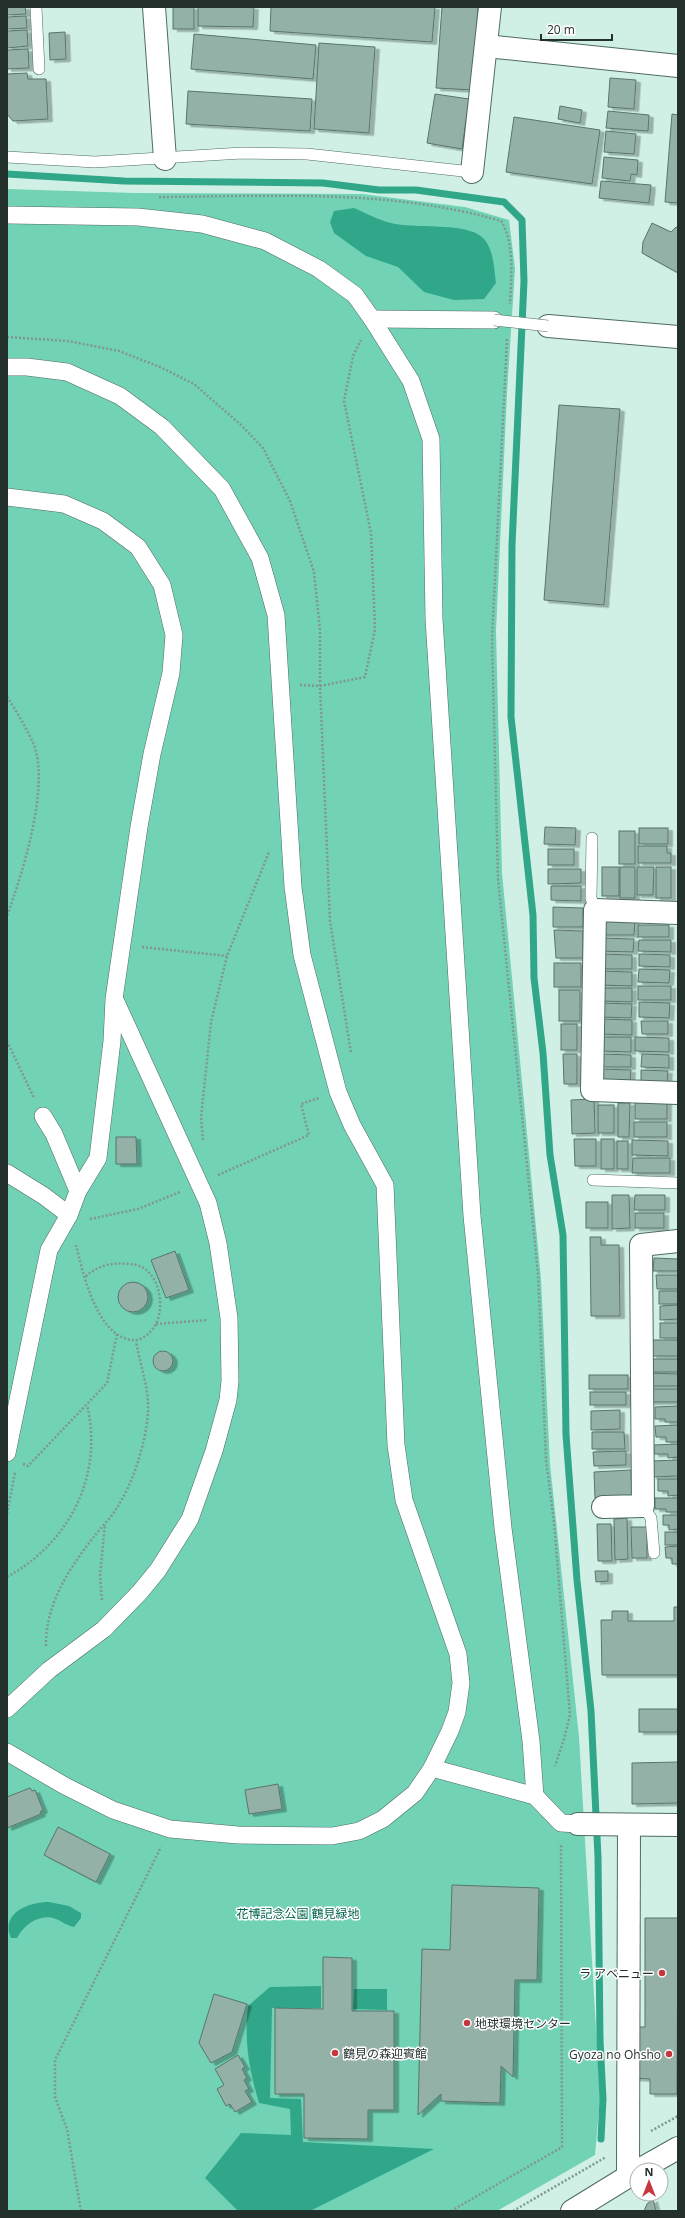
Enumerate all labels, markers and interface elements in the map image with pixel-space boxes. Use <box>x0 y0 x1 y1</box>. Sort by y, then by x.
scale bar <box>541 16 612 42</box>
text: 20 m <box>547 21 575 38</box>
park label: 花博記念公園 鶴見緑地 <box>236 1905 360 1922</box>
place label: ラ アベニュー <box>579 1965 654 1982</box>
marker: ラ アベニュー <box>657 1968 667 1978</box>
place label: 地球環境センター <box>475 2015 571 2032</box>
marker: 地球環境センター <box>462 2018 472 2028</box>
place label: 鶴見の森迎賓館 <box>343 2045 427 2062</box>
place label: Gyoza no Ohsho <box>569 2046 661 2063</box>
marker: 鶴見の森迎賓館 <box>330 2048 340 2058</box>
marker: Gyoza no Ohsho <box>664 2049 674 2059</box>
north arrow <box>629 2162 669 2202</box>
text: N <box>645 2164 653 2179</box>

